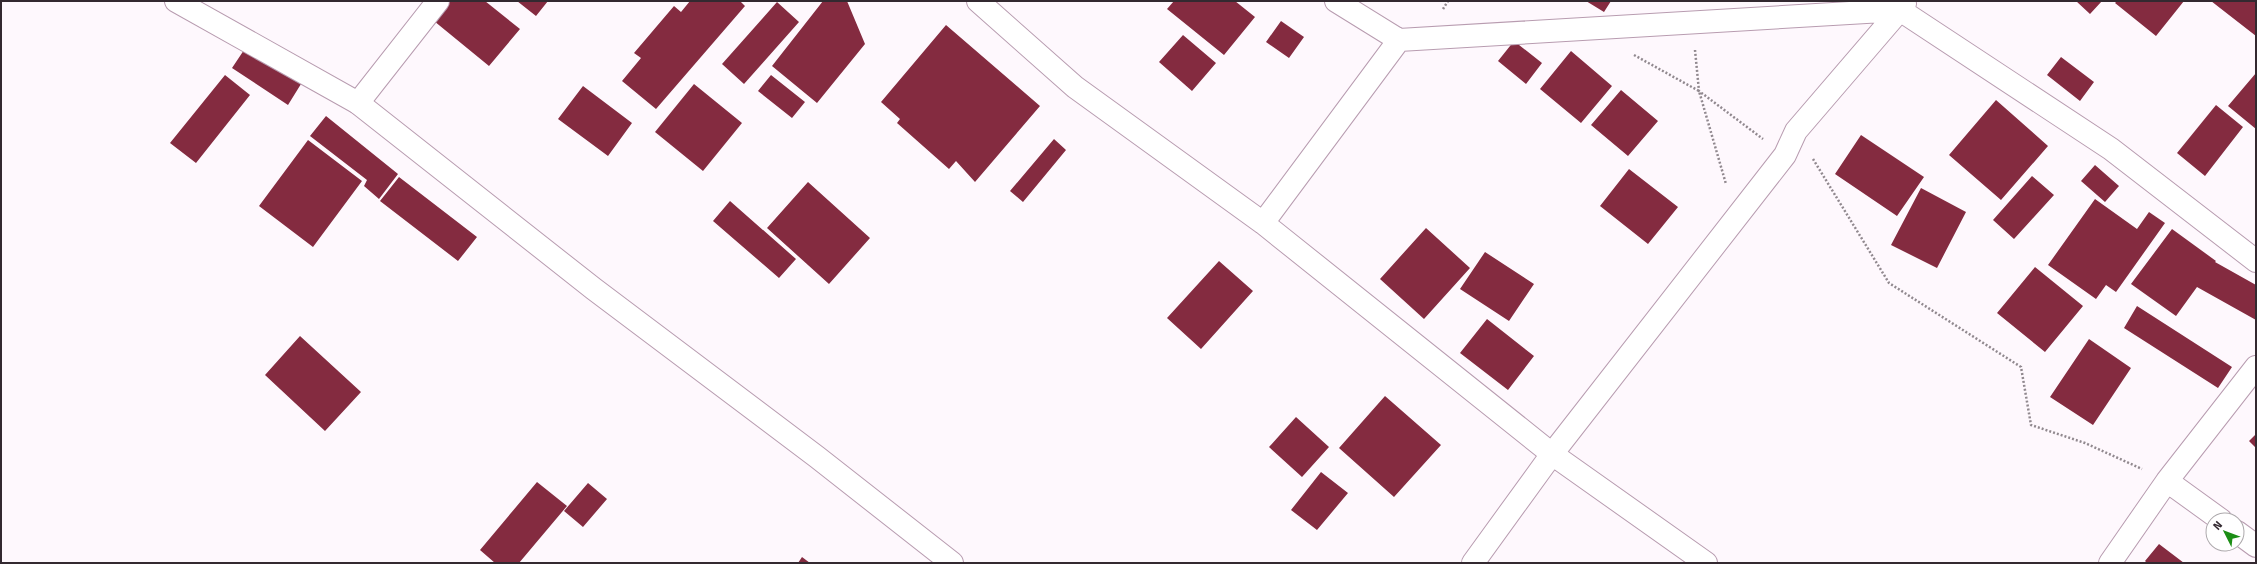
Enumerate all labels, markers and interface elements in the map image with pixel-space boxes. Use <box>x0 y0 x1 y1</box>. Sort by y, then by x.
north arrow <box>2205 512 2245 552</box>
text: N <box>2211 519 2225 533</box>

